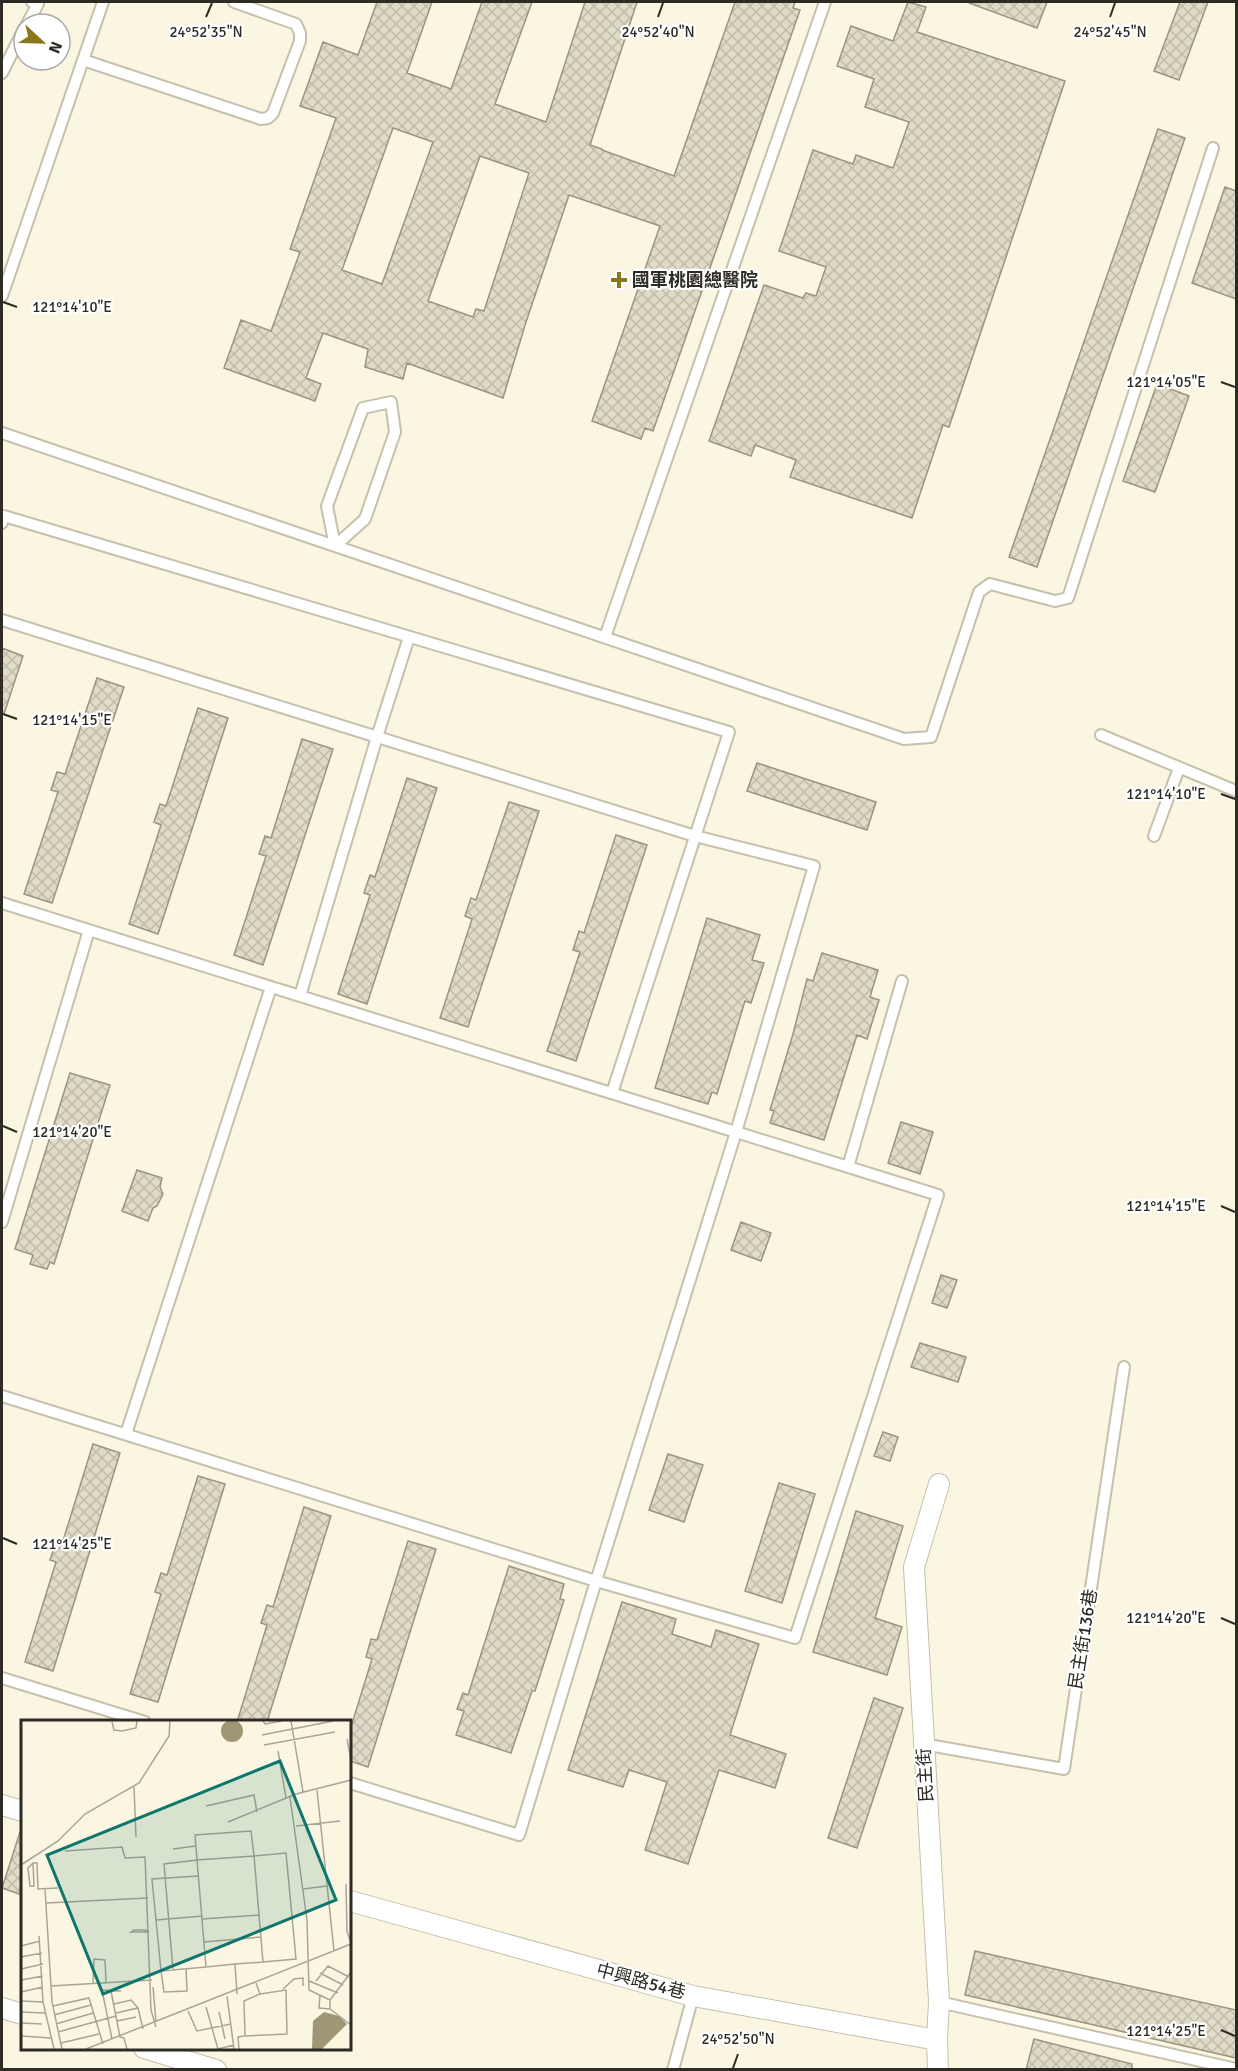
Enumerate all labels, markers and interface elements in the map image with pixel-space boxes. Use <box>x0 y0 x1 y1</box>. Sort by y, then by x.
north arrow <box>12 12 72 72</box>
text: 24°52'35"N <box>169 23 243 41</box>
text: 24°52'40"N <box>621 23 695 41</box>
text: 24°52'45"N <box>1073 23 1147 41</box>
text: N <box>44 38 66 56</box>
place label: 國軍桃園總醫院 <box>632 269 758 291</box>
marker: 國軍桃園總醫院 <box>610 271 628 289</box>
text: 121°14'10"E <box>32 298 112 316</box>
text: 121°14'05"E <box>1126 373 1206 391</box>
text: 121°14'15"E <box>32 711 112 729</box>
text: 121°14'10"E <box>1126 785 1206 803</box>
text: 121°14'20"E <box>32 1123 112 1141</box>
text: 121°14'15"E <box>1126 1197 1206 1215</box>
text: 121°14'25"E <box>32 1535 112 1553</box>
street label: 民主街136巷 <box>1064 1587 1102 1691</box>
text: 121°14'20"E <box>1126 1609 1206 1627</box>
inset map <box>21 1720 351 2050</box>
street label: 民主街 <box>913 1747 937 1803</box>
street label: 中興路54巷 <box>594 1959 688 2003</box>
text: 121°14'25"E <box>1126 2022 1206 2040</box>
text: 24°52'50"N <box>701 2030 775 2048</box>

